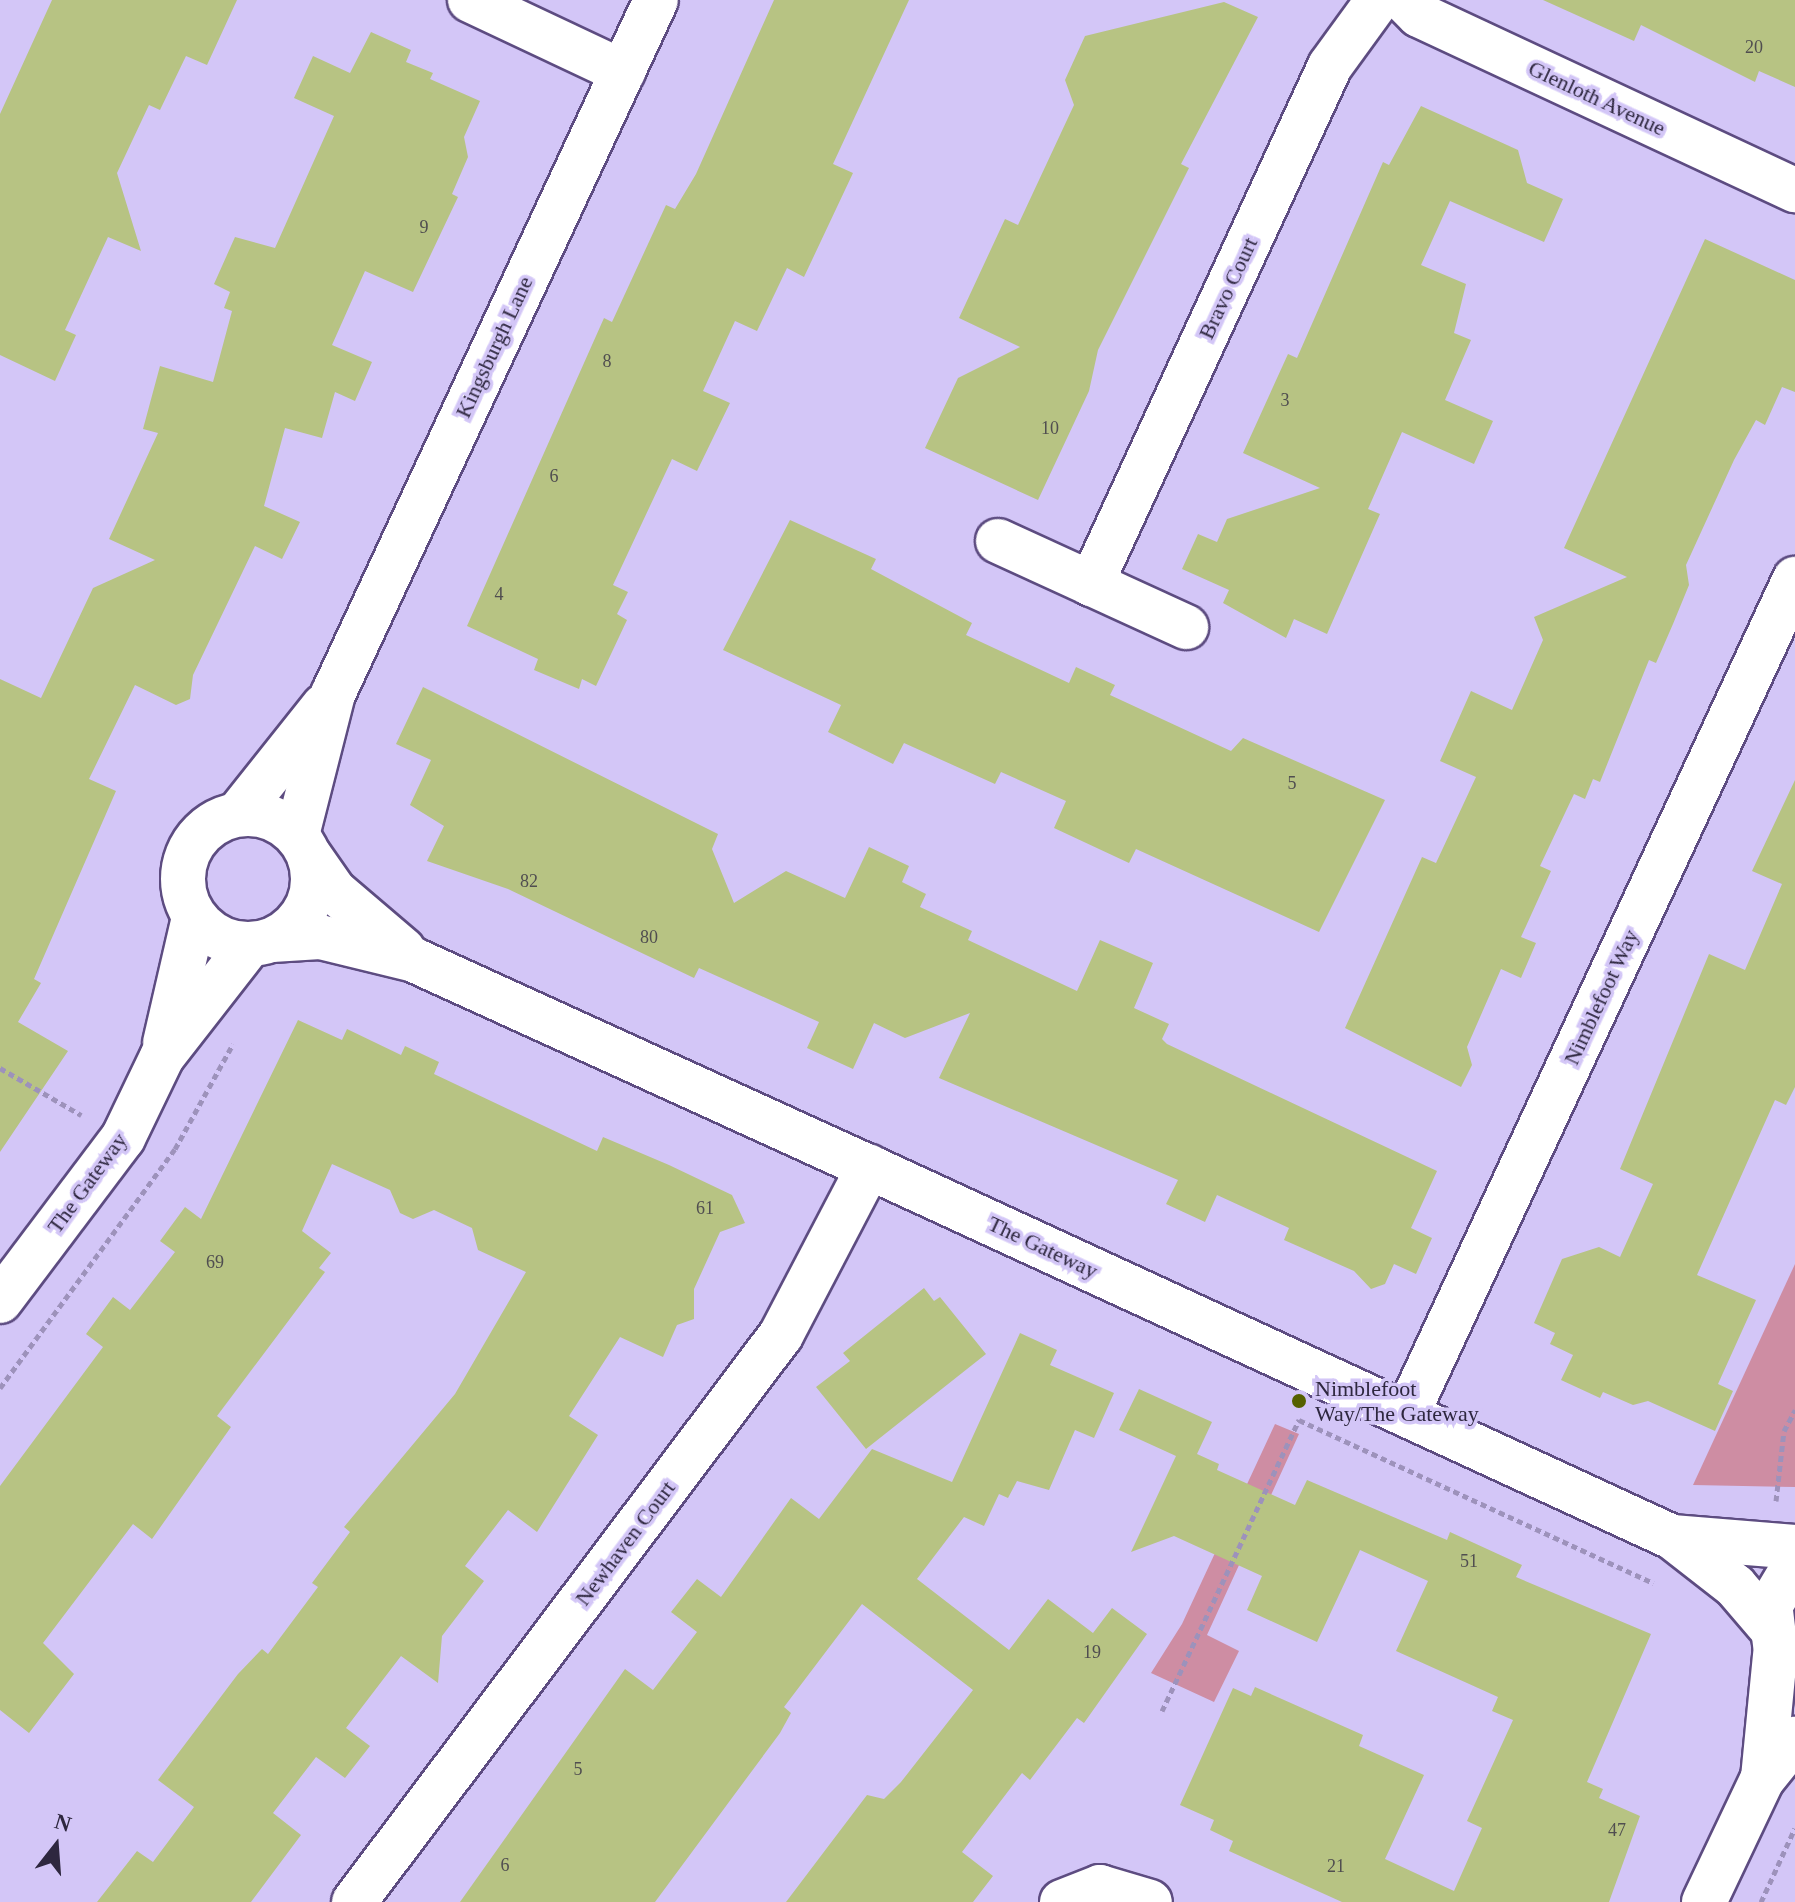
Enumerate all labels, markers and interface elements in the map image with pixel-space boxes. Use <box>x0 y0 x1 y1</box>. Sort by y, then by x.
house number: 20 <box>1745 36 1763 58</box>
street label: Glenloth Avenue <box>1524 54 1670 142</box>
house number: 9 <box>420 216 428 238</box>
street label: Bravo Court <box>1193 233 1263 343</box>
street label: Kingsburgh Lane <box>450 272 538 422</box>
house number: 8 <box>602 350 612 372</box>
house number: 3 <box>1280 389 1290 411</box>
house number: 10 <box>1041 417 1059 439</box>
house number: 6 <box>550 465 558 487</box>
house number: 4 <box>494 583 504 605</box>
house number: 5 <box>1288 772 1296 794</box>
house number: 82 <box>520 870 538 892</box>
street label: Nimblefoot Way <box>1558 925 1644 1069</box>
house number: 80 <box>640 926 658 948</box>
street label: The Gateway <box>42 1128 132 1238</box>
house number: 61 <box>696 1197 714 1219</box>
street label: The Gateway <box>984 1210 1102 1284</box>
house number: 69 <box>206 1251 224 1273</box>
place label: Nimblefoot Way/The Gateway <box>1315 1375 1479 1426</box>
marker: Nimblefoot Way/The Gateway <box>1290 1392 1308 1410</box>
street label: Newhaven Court <box>569 1475 681 1611</box>
house number: 51 <box>1460 1550 1478 1572</box>
house number: 19 <box>1083 1641 1101 1663</box>
house number: 5 <box>574 1758 582 1780</box>
north arrow <box>16 1806 96 1886</box>
text: N <box>52 1808 74 1837</box>
house number: 47 <box>1608 1819 1626 1841</box>
house number: 6 <box>500 1854 510 1876</box>
house number: 21 <box>1327 1855 1345 1877</box>

